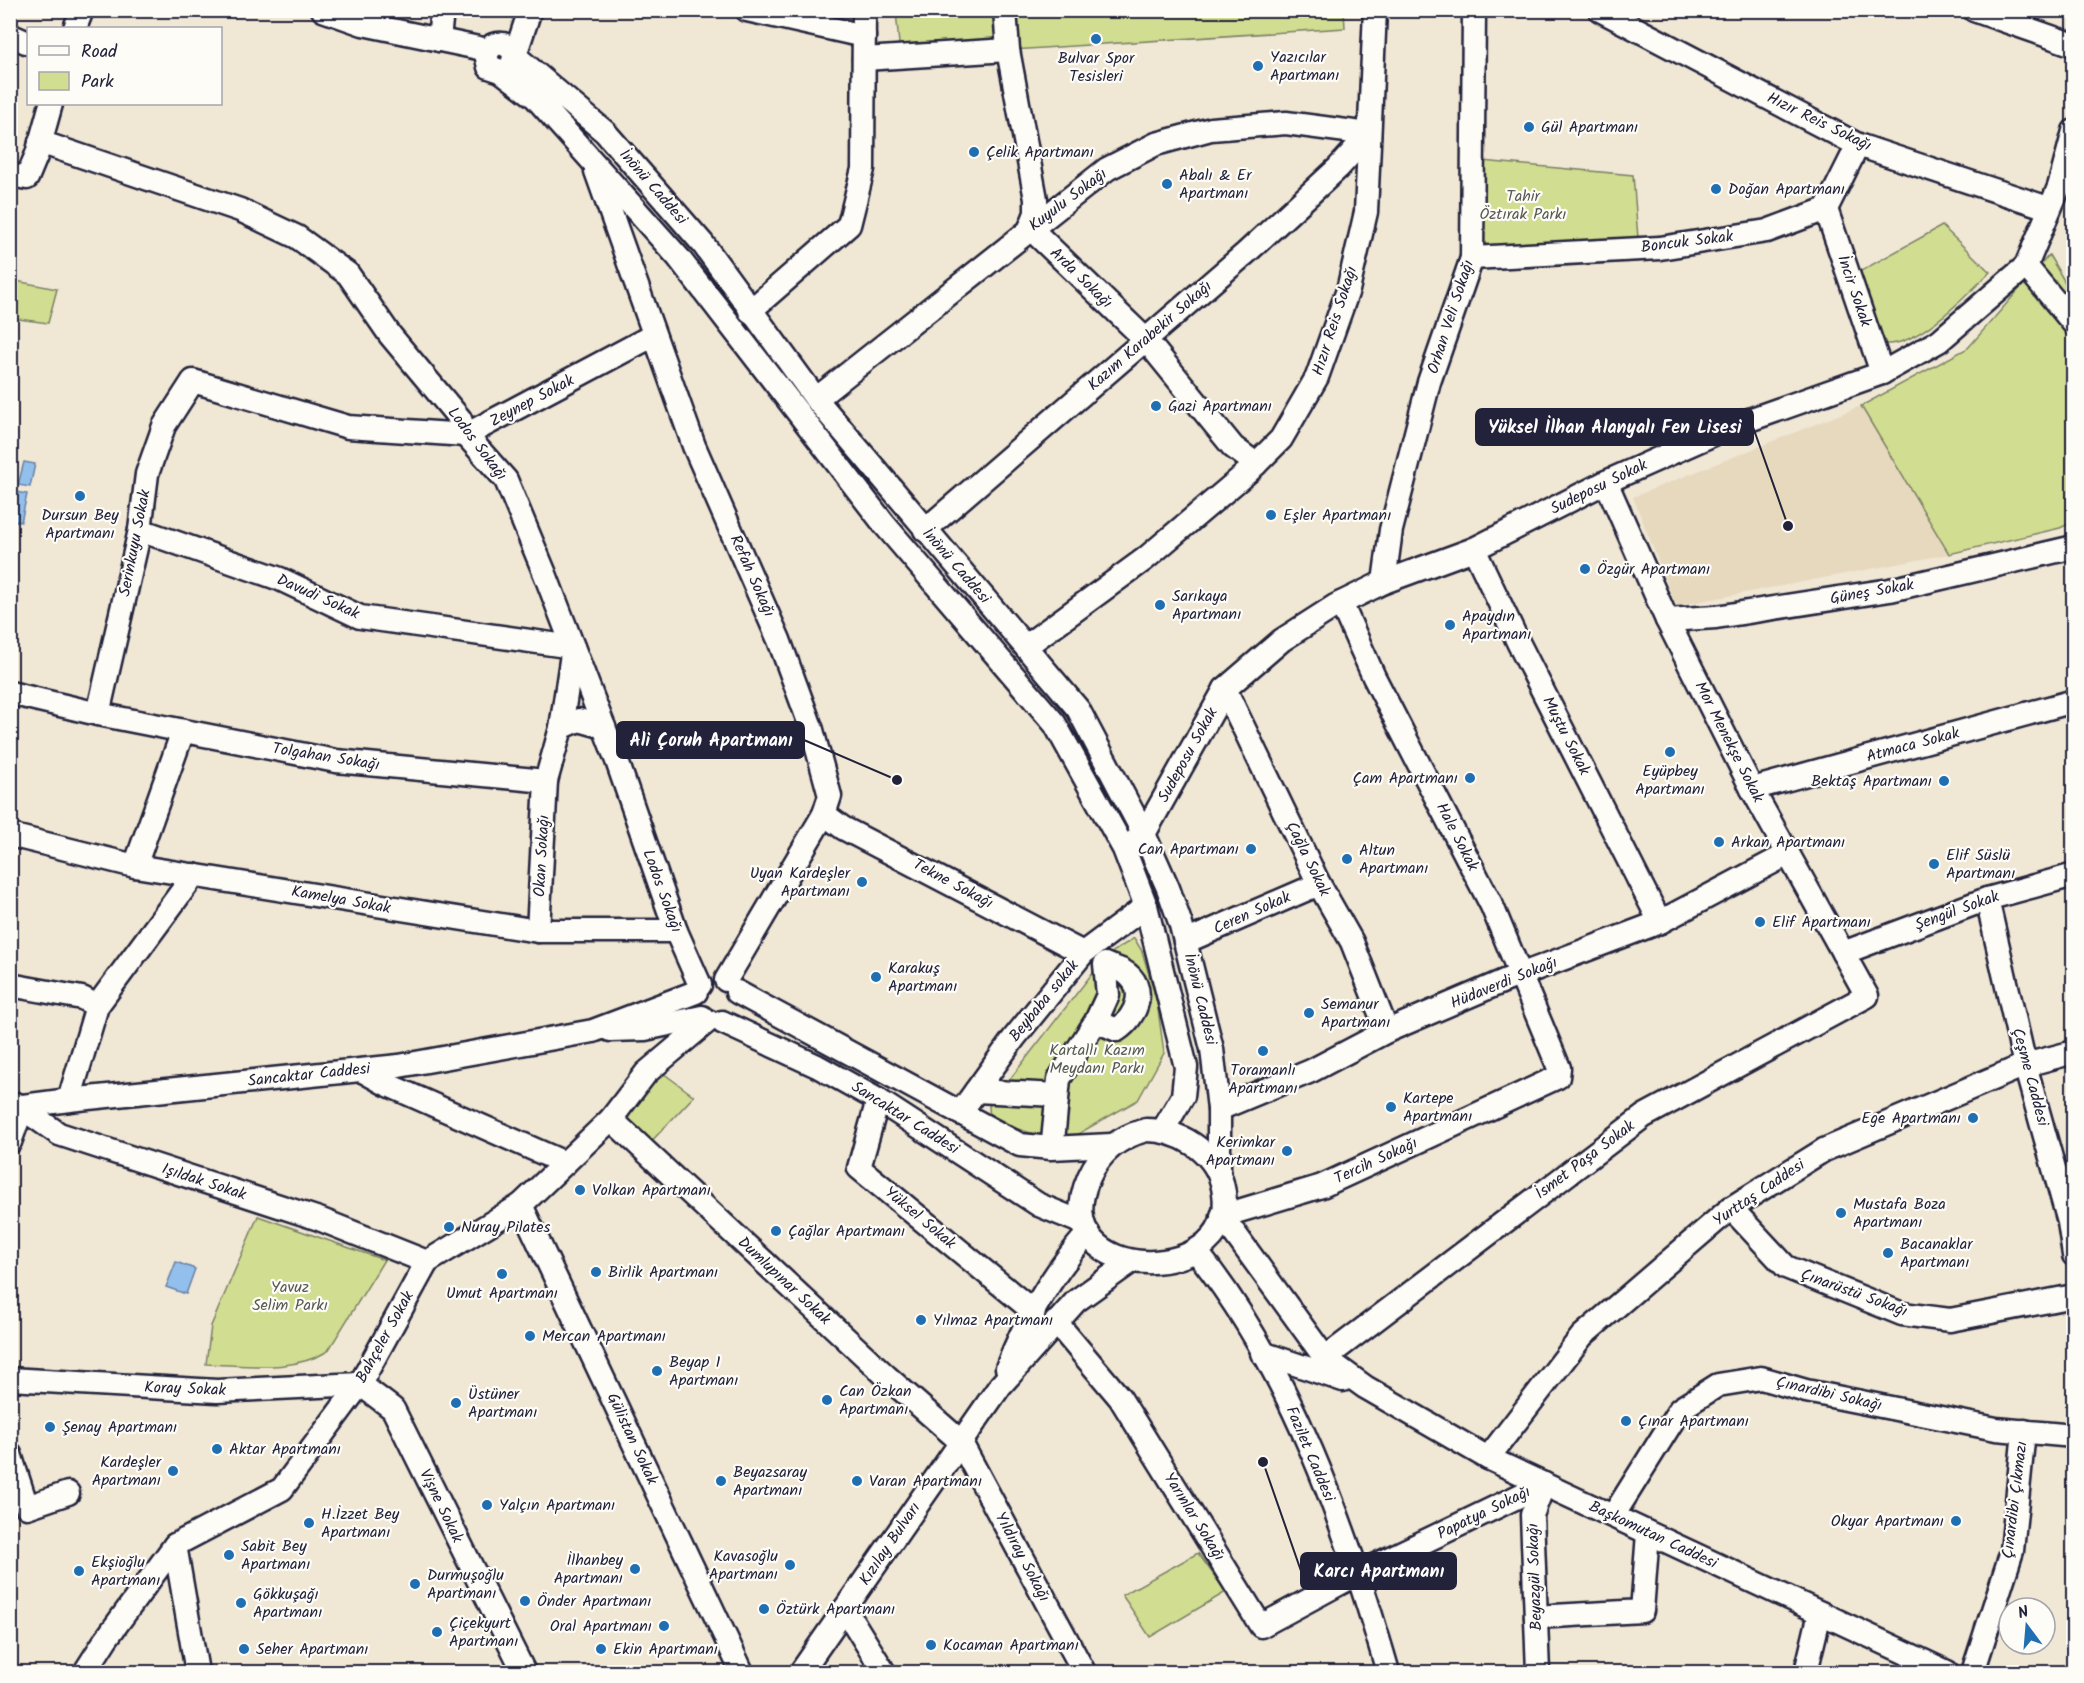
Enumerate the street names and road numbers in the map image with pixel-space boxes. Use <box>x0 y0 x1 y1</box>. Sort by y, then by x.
street label: Hızır Reis Sokağı <box>1762 86 1876 158</box>
street label: İnönü Caddesi <box>613 143 694 232</box>
street label: Kuyulu Sokağı <box>1023 162 1113 238</box>
street label: Boncuk Sokak <box>1639 224 1735 260</box>
street label: Arda Sokağı <box>1044 241 1118 315</box>
street label: İncir Sokak <box>1830 252 1878 331</box>
street label: Orhan Veli Sokağı <box>1421 257 1481 377</box>
street label: Hızır Reis Sokağı <box>1306 263 1364 379</box>
street label: Kazım Karabekir Sokağı <box>1082 275 1218 397</box>
street label: Zeynep Sokak <box>485 368 579 434</box>
street label: Lodos Sokağı <box>441 402 513 486</box>
street label: Sudeposu Sokak <box>1546 452 1652 521</box>
street label: Serinkuyu Sokak <box>112 487 158 599</box>
street label: İnönü Caddesi <box>916 522 997 611</box>
street label: Refah Sokağı <box>723 531 781 621</box>
street label: Davudi Sokak <box>272 568 364 627</box>
street label: Güneş Sokak <box>1828 572 1916 612</box>
street label: Mor Menekşe Sokak <box>1688 677 1771 808</box>
street label: Muştu Sokak <box>1535 692 1597 780</box>
street label: Sudeposu Sokak <box>1152 702 1225 807</box>
street label: Atmaca Sokak <box>1864 720 1963 769</box>
street label: Tolgahan Sokağı <box>271 736 381 778</box>
street label: Hale Sokak <box>1429 798 1485 876</box>
street label: Okan Sokağı <box>527 814 557 898</box>
street label: Çağla Sokak <box>1279 817 1337 901</box>
street label: Lodos Sokağı <box>635 846 689 936</box>
street label: Tekne Sokağı <box>908 852 998 916</box>
street label: Kamelya Sokak <box>289 879 393 921</box>
street label: Şengül Sokak <box>1911 884 2003 938</box>
street label: Ceren Sokak <box>1209 885 1295 941</box>
street label: İnönü Caddesi <box>1176 950 1224 1049</box>
street label: Hüdaverdi Sokağı <box>1447 950 1561 1016</box>
street label: Beybaba sokak <box>1003 954 1085 1048</box>
street label: Çeşme Caddesi <box>2005 1025 2055 1130</box>
street label: Sancaktar Caddesi <box>247 1056 373 1094</box>
street label: Sancaktar Caddesi <box>846 1075 965 1162</box>
street label: İsmet Paşa Sokak <box>1530 1114 1641 1206</box>
street label: Tercih Sokağı <box>1330 1131 1422 1191</box>
street label: Yurttaş Caddesi <box>1708 1152 1811 1233</box>
street label: Işıldak Sokak <box>159 1157 250 1208</box>
street label: Yüksel Sokak <box>879 1180 962 1256</box>
street label: Dumlupınar Sokak <box>732 1231 837 1331</box>
street label: Çınarüstü Sokağı <box>1797 1262 1911 1324</box>
street label: Bahçeler Sokak <box>349 1286 421 1388</box>
street label: Çınardibi Sokağı <box>1774 1370 1884 1418</box>
street label: Koray Sokak <box>144 1375 227 1403</box>
street label: Gülistan Sokak <box>600 1389 664 1490</box>
street label: Fazilet Caddesi <box>1279 1402 1342 1507</box>
street label: Çınardibi Çıkmazı <box>1995 1440 2035 1560</box>
street label: Vişne Sokak <box>412 1465 470 1548</box>
street label: Yarınlar Sokağı <box>1157 1468 1231 1566</box>
street label: Papatya Sokağı <box>1433 1480 1535 1546</box>
street label: Başkomutan Caddesi <box>1585 1494 1722 1576</box>
street label: Kızılay Bulvarı <box>853 1497 927 1591</box>
street label: Yıldıray Sokağı <box>988 1508 1056 1606</box>
street label: Beyazgül Sokağı <box>1521 1523 1549 1631</box>

